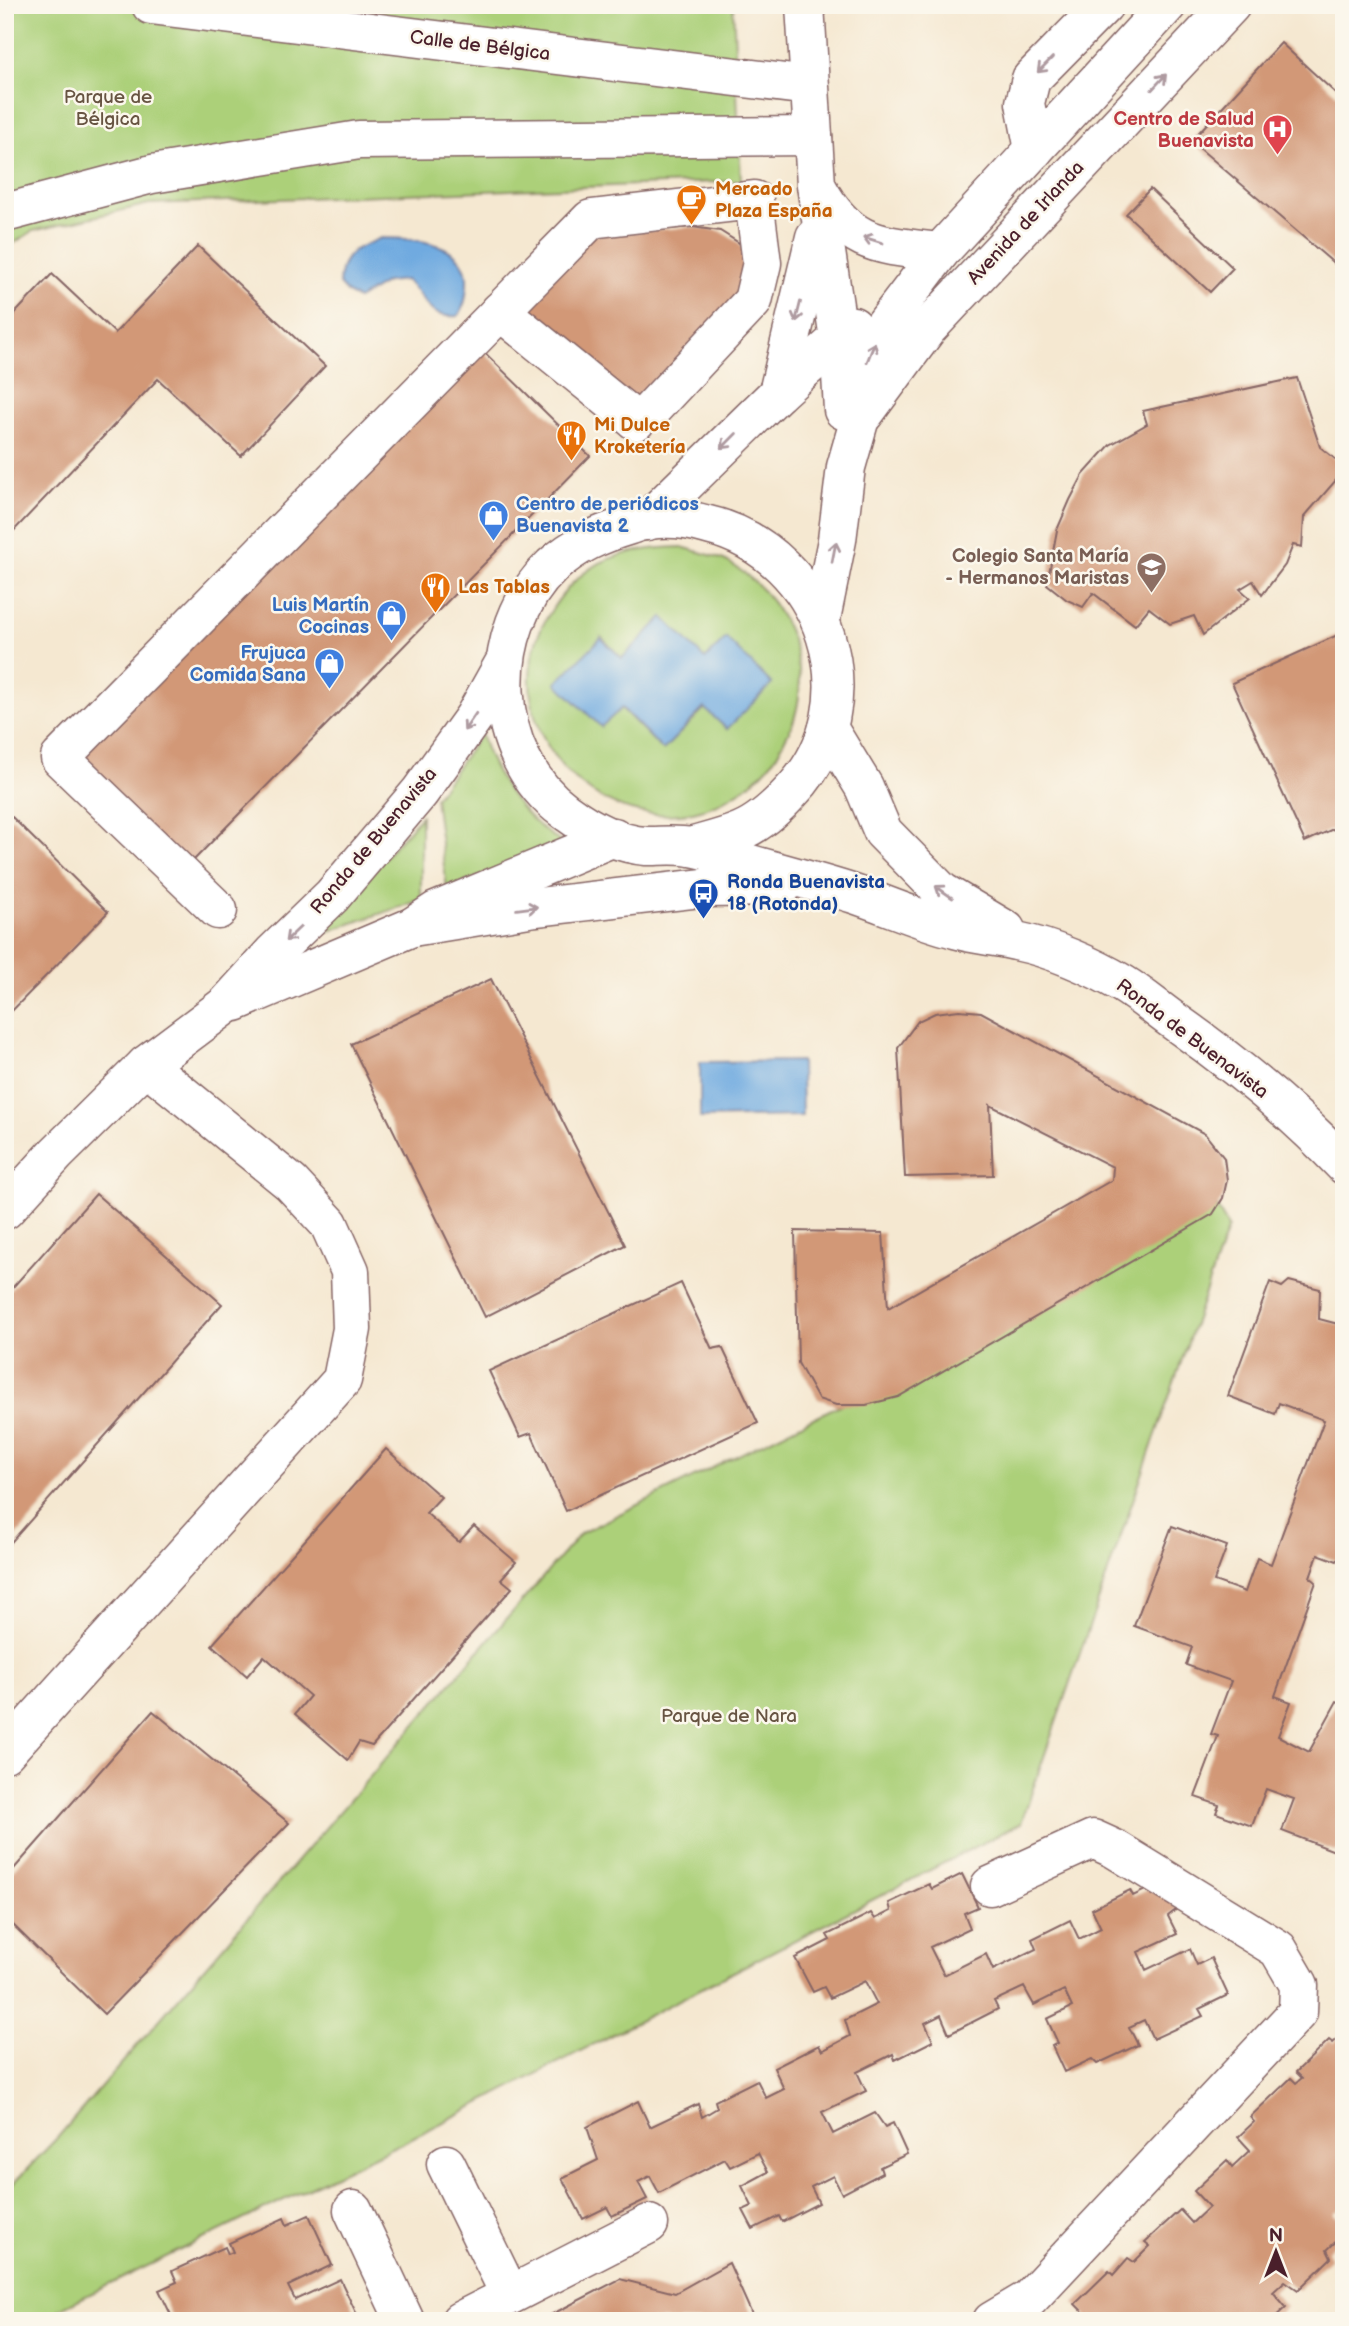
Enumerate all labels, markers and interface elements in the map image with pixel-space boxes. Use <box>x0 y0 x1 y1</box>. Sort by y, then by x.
street label: Calle de Bélgica <box>409 26 551 66</box>
one-way arrow <box>1037 56 1054 73</box>
one-way arrow <box>1150 74 1167 91</box>
park label: Parque de Bélgica <box>64 86 152 131</box>
place label: Centro de Salud Buenavista <box>1113 108 1254 153</box>
hospital icon: Centro de Salud Buenavista <box>1260 113 1294 157</box>
street label: Avenida de Irlanda <box>963 156 1089 290</box>
place label: Mercado Plaza España <box>715 178 833 223</box>
cafe icon: Mercado Plaza España <box>675 183 709 227</box>
one-way arrow <box>863 233 885 246</box>
one-way arrow <box>790 300 804 323</box>
one-way arrow <box>866 341 879 363</box>
place label: Mi Dulce Kroketería <box>594 414 686 459</box>
restaurant icon: Mi Dulce Kroketería <box>554 419 588 463</box>
one-way arrow <box>721 432 738 449</box>
place label: Centro de periódicos Buenavista 2 <box>516 493 699 538</box>
shop icon: Centro de periódicos Buenavista 2 <box>476 498 510 542</box>
one-way arrow <box>828 542 842 564</box>
place label: Colegio Santa María - Hermanos Maristas <box>945 545 1129 590</box>
school or university icon: Colegio Santa María - Hermanos Maristas <box>1135 550 1169 594</box>
restaurant icon: Las Tablas <box>418 570 452 614</box>
place label: Las Tablas <box>458 576 550 599</box>
place label: Luis Martín Cocinas <box>272 594 369 639</box>
shop icon: Luis Martín Cocinas <box>375 599 409 643</box>
place label: Frujuca Comida Sana <box>190 642 306 687</box>
shop icon: Frujuca Comida Sana <box>312 647 346 691</box>
one-way arrow <box>463 712 477 731</box>
street label: Ronda de Buenavista <box>306 763 442 919</box>
place label: Ronda Buenavista 18 (Rotonda) <box>727 871 885 916</box>
bus stop icon: Ronda Buenavista 18 (Rotonda) <box>687 876 721 920</box>
one-way arrow <box>935 885 954 899</box>
one-way arrow <box>515 901 538 914</box>
one-way arrow <box>284 925 301 942</box>
street label: Ronda de Buenavista <box>1111 974 1273 1104</box>
park label: Parque de Nara <box>661 1705 797 1728</box>
north arrow <box>1240 2218 1310 2288</box>
text: N <box>1269 2225 1283 2248</box>

